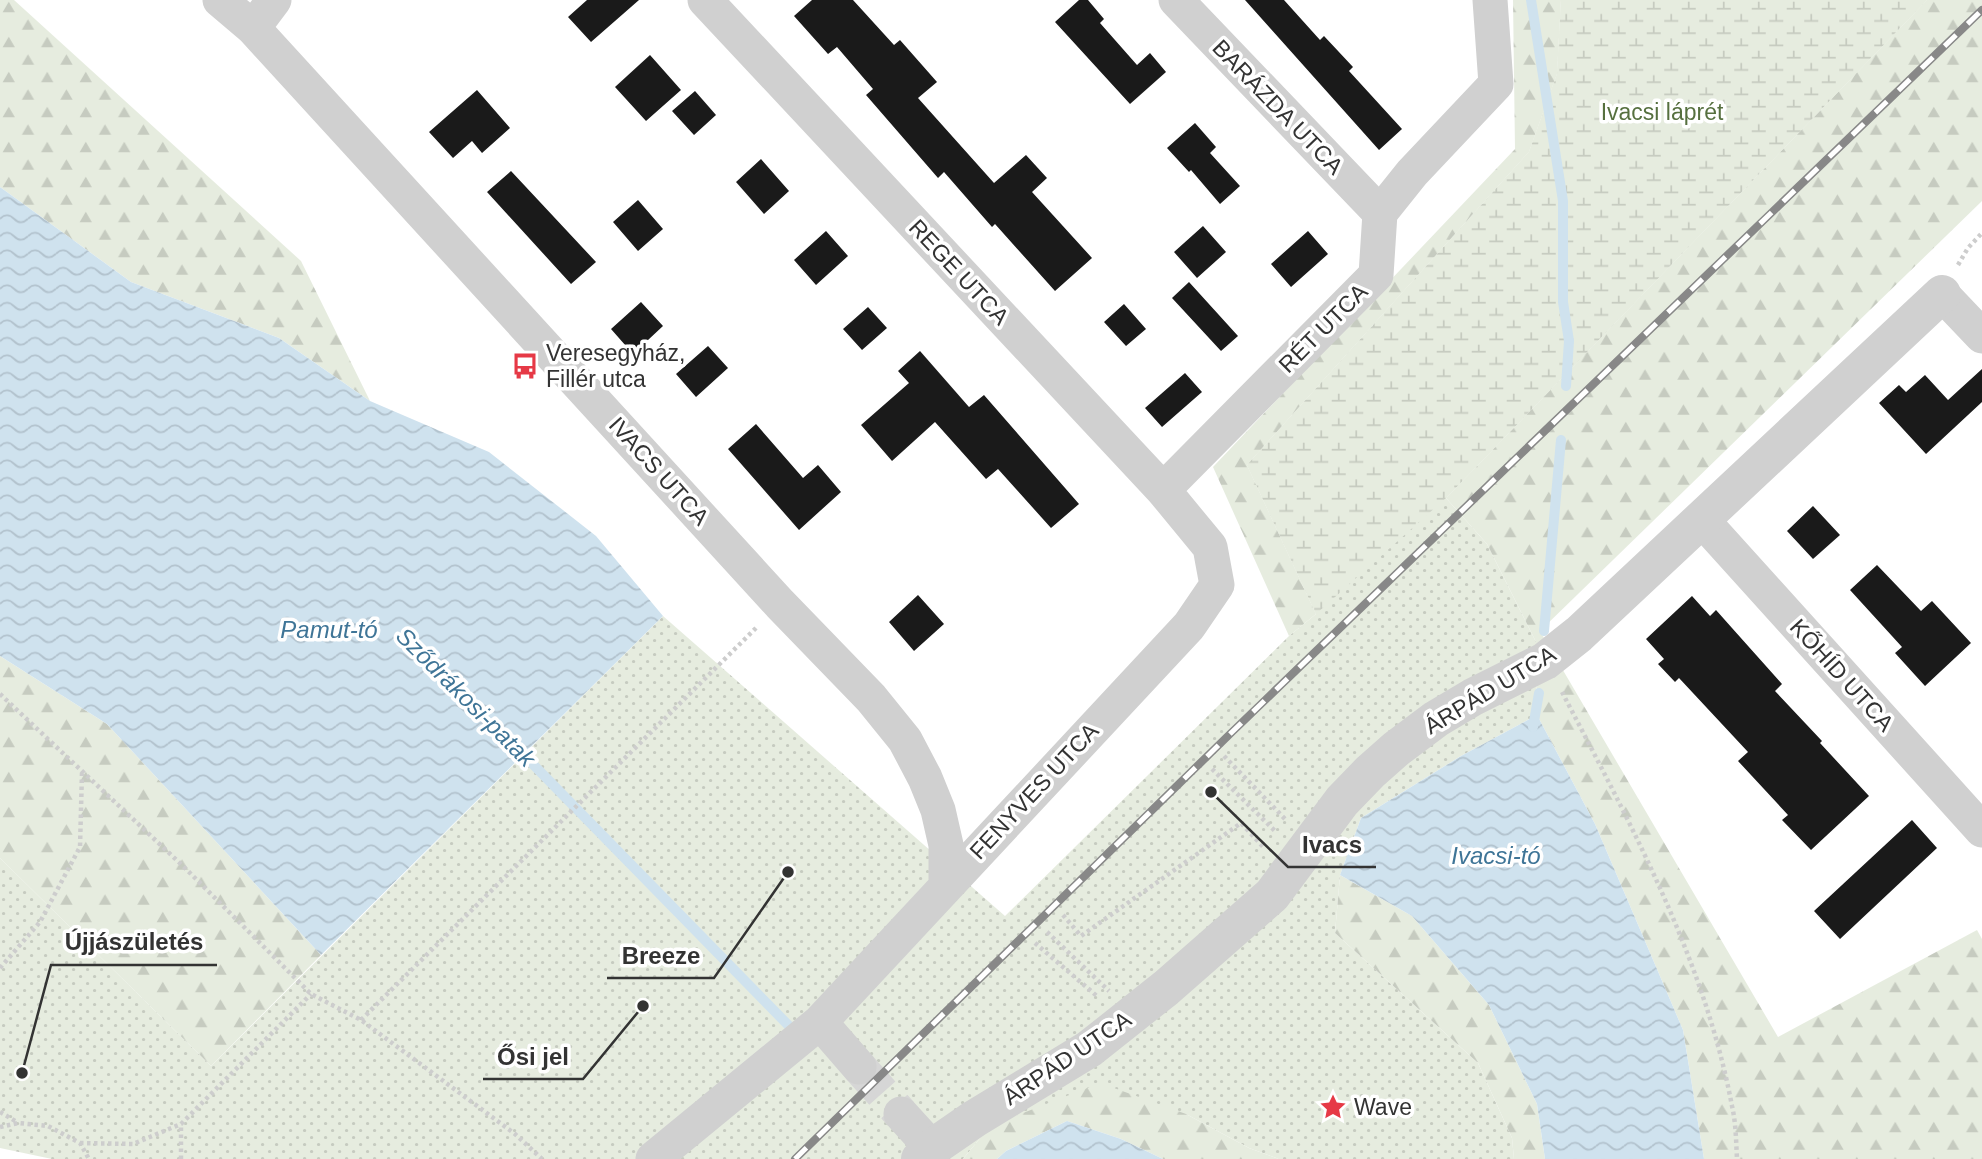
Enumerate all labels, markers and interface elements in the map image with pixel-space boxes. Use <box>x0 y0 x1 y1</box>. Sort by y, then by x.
street label: BARÁZDA UTCA <box>1207 35 1349 180</box>
park label: Ivacsi láprét <box>1601 99 1724 125</box>
street label: REGE UTCA <box>904 214 1015 330</box>
street label: RÉT UTCA <box>1273 278 1373 378</box>
place label: Veresegyház, Fillér utca <box>546 340 685 392</box>
bus stop icon: Veresegyház, Fillér utca <box>510 351 540 381</box>
street label: IVACS UTCA <box>604 412 715 531</box>
street label: KŐHÍD UTCA <box>1785 614 1900 737</box>
water label: Pamut-tó <box>280 616 378 643</box>
water label: Sződrákosi-patak <box>391 622 543 774</box>
street label: ÁRPÁD UTCA <box>1420 640 1561 739</box>
street label: FENYVES UTCA <box>964 717 1104 864</box>
callout: Ivacs <box>1288 822 1376 867</box>
text: Ivacs <box>1302 831 1362 858</box>
water label: Ivacsi-tó <box>1451 842 1541 869</box>
callout: Újjászületés <box>51 920 217 965</box>
text: Újjászületés <box>65 928 203 955</box>
callout: Breeze <box>607 933 714 978</box>
text: Breeze <box>622 942 700 969</box>
street label: ÁRPÁD UTCA <box>998 1005 1136 1110</box>
callout: Ősi jel <box>483 1034 583 1079</box>
text: Ősi jel <box>497 1043 569 1070</box>
place icon: Wave <box>1318 1092 1348 1122</box>
place label: Wave <box>1354 1094 1412 1120</box>

